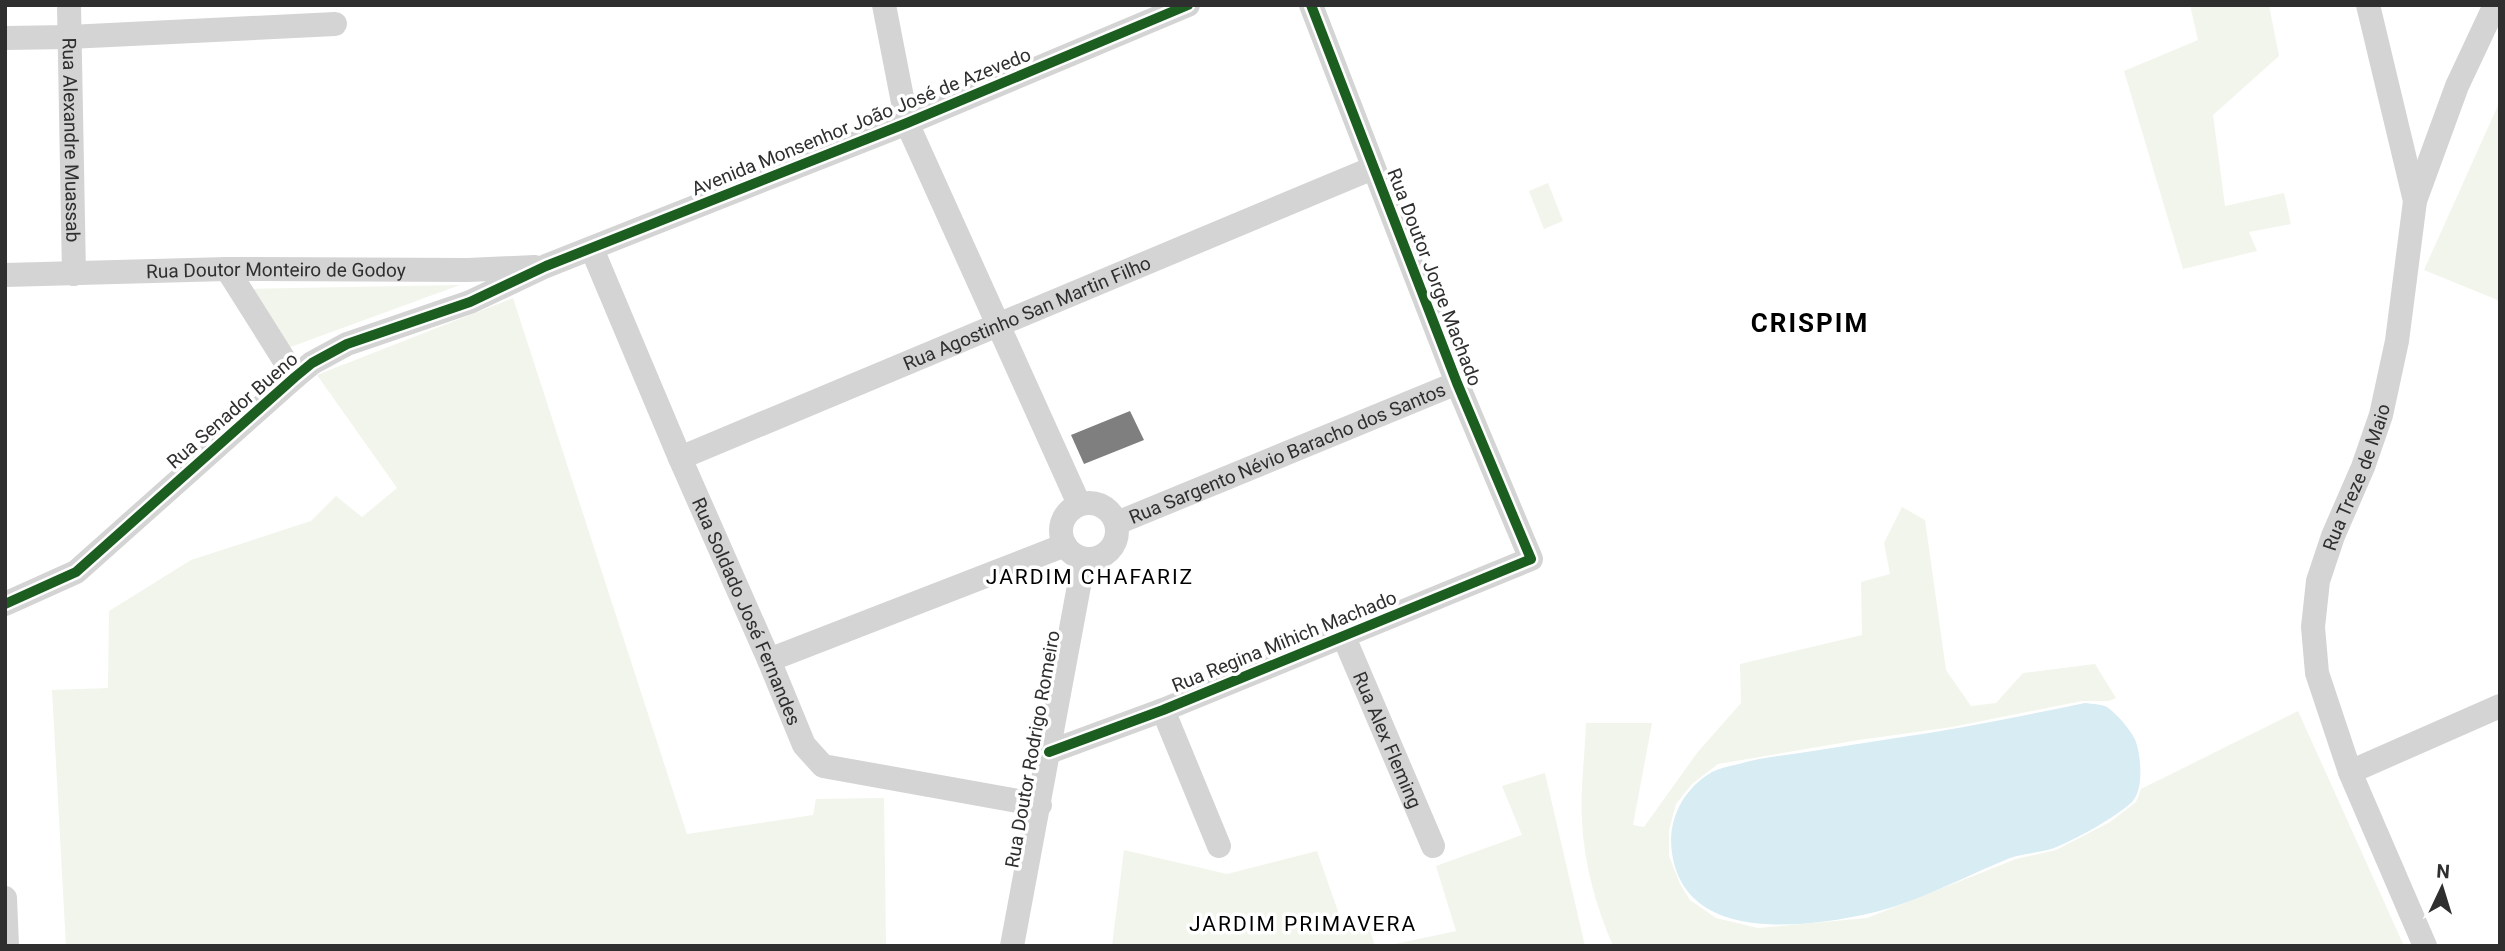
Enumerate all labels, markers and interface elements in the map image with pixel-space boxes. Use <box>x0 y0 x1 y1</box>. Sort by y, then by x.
street label: Rua Alexandre Muassab <box>58 38 84 242</box>
street label: Avenida Monsenhor João José de Azevedo <box>688 43 1034 200</box>
street label: Rua Doutor Jorge Machado <box>1382 165 1487 389</box>
street label: Rua Agostinho San Martin Filho <box>900 251 1154 375</box>
street label: Rua Doutor Monteiro de Godoy <box>146 258 406 283</box>
district label: CRISPIM <box>1751 308 1869 338</box>
street label: Rua Senador Bueno <box>162 347 302 473</box>
street label: Rua Sargento Névio Baracho dos Santos <box>1126 378 1449 529</box>
street label: Rua Treze de Maio <box>2318 402 2395 554</box>
street label: Rua Soldado José Fernandes <box>687 494 806 729</box>
district label: JARDIM CHAFARIZ <box>986 565 1194 589</box>
street label: Rua Regina Mihich Machado <box>1168 586 1400 697</box>
street label: Rua Doutor Rodrigo Romeiro <box>1000 629 1065 870</box>
street label: Rua Alex Fleming <box>1348 668 1427 812</box>
north arrow <box>2407 853 2477 923</box>
text: N <box>2436 860 2451 883</box>
district label: JARDIM PRIMAVERA <box>1189 912 1417 936</box>

